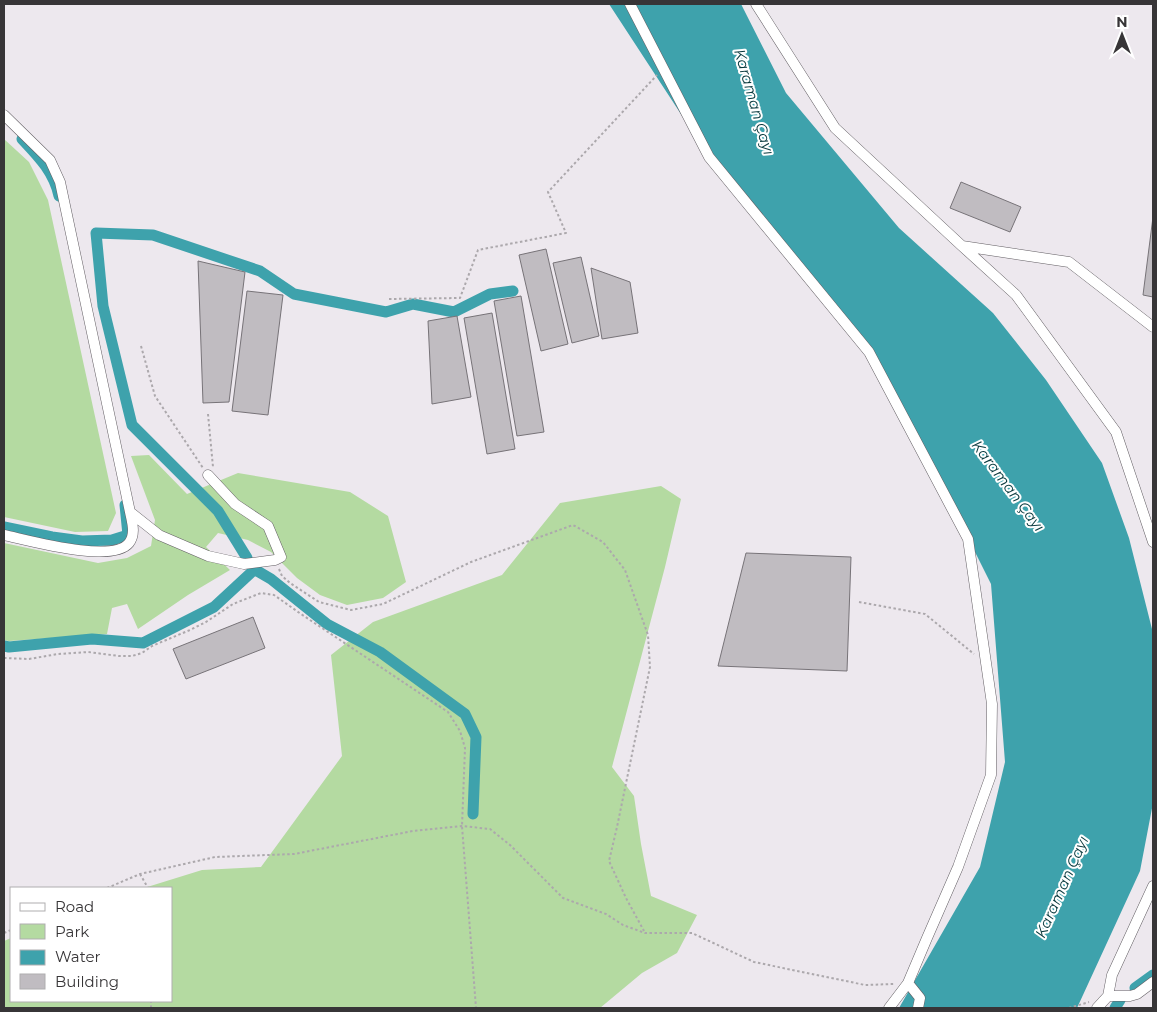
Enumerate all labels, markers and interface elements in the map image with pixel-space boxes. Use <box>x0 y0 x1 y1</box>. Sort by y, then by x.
north arrow <box>1097 10 1147 60</box>
text: N <box>1116 13 1128 31</box>
water label: Karaman Çayı <box>730 47 779 157</box>
water label: Karaman Çayı <box>968 436 1049 535</box>
water label: Karaman Çayı <box>1031 833 1092 941</box>
legend <box>10 887 172 1002</box>
text: Road <box>55 897 94 916</box>
text: Park <box>55 922 89 941</box>
text: Water <box>55 947 101 966</box>
text: Building <box>55 972 119 991</box>

